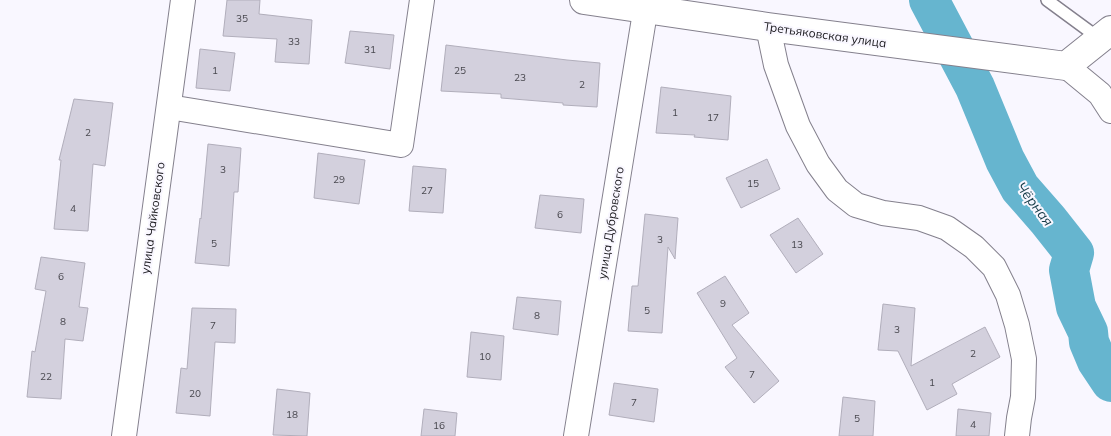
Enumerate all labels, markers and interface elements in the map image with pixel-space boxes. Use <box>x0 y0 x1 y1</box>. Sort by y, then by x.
house number: 35 <box>236 12 248 25</box>
street label: Третьяковская улица <box>763 18 887 51</box>
house number: 33 <box>288 35 300 48</box>
house number: 31 <box>364 43 376 56</box>
house number: 1 <box>212 64 218 77</box>
house number: 25 <box>454 64 466 77</box>
house number: 23 <box>514 71 526 84</box>
house number: 2 <box>579 78 585 91</box>
house number: 1 <box>672 106 678 119</box>
house number: 17 <box>707 111 719 124</box>
house number: 2 <box>85 126 91 139</box>
street label: улица Чайковского <box>137 161 168 275</box>
house number: 3 <box>220 163 226 176</box>
street label: улица Дубровского <box>594 166 627 280</box>
house number: 29 <box>333 173 345 186</box>
house number: 15 <box>747 177 759 190</box>
water label: Чёрная <box>1013 178 1058 230</box>
house number: 27 <box>421 184 433 197</box>
house number: 4 <box>70 202 76 215</box>
house number: 6 <box>557 208 563 221</box>
house number: 3 <box>657 233 663 246</box>
house number: 5 <box>211 237 217 250</box>
house number: 13 <box>791 238 803 251</box>
house number: 6 <box>58 270 64 283</box>
house number: 9 <box>720 297 726 310</box>
house number: 5 <box>644 304 650 317</box>
house number: 8 <box>534 309 540 322</box>
house number: 8 <box>60 315 66 328</box>
house number: 7 <box>210 319 216 332</box>
house number: 3 <box>894 323 900 336</box>
house number: 2 <box>970 347 976 360</box>
house number: 10 <box>479 350 491 363</box>
house number: 7 <box>749 368 755 381</box>
house number: 22 <box>40 370 52 383</box>
house number: 1 <box>929 376 935 389</box>
house number: 20 <box>189 387 201 400</box>
house number: 7 <box>631 396 637 409</box>
house number: 18 <box>286 408 298 421</box>
house number: 5 <box>854 412 860 425</box>
house number: 4 <box>970 418 976 431</box>
house number: 16 <box>433 419 445 432</box>

